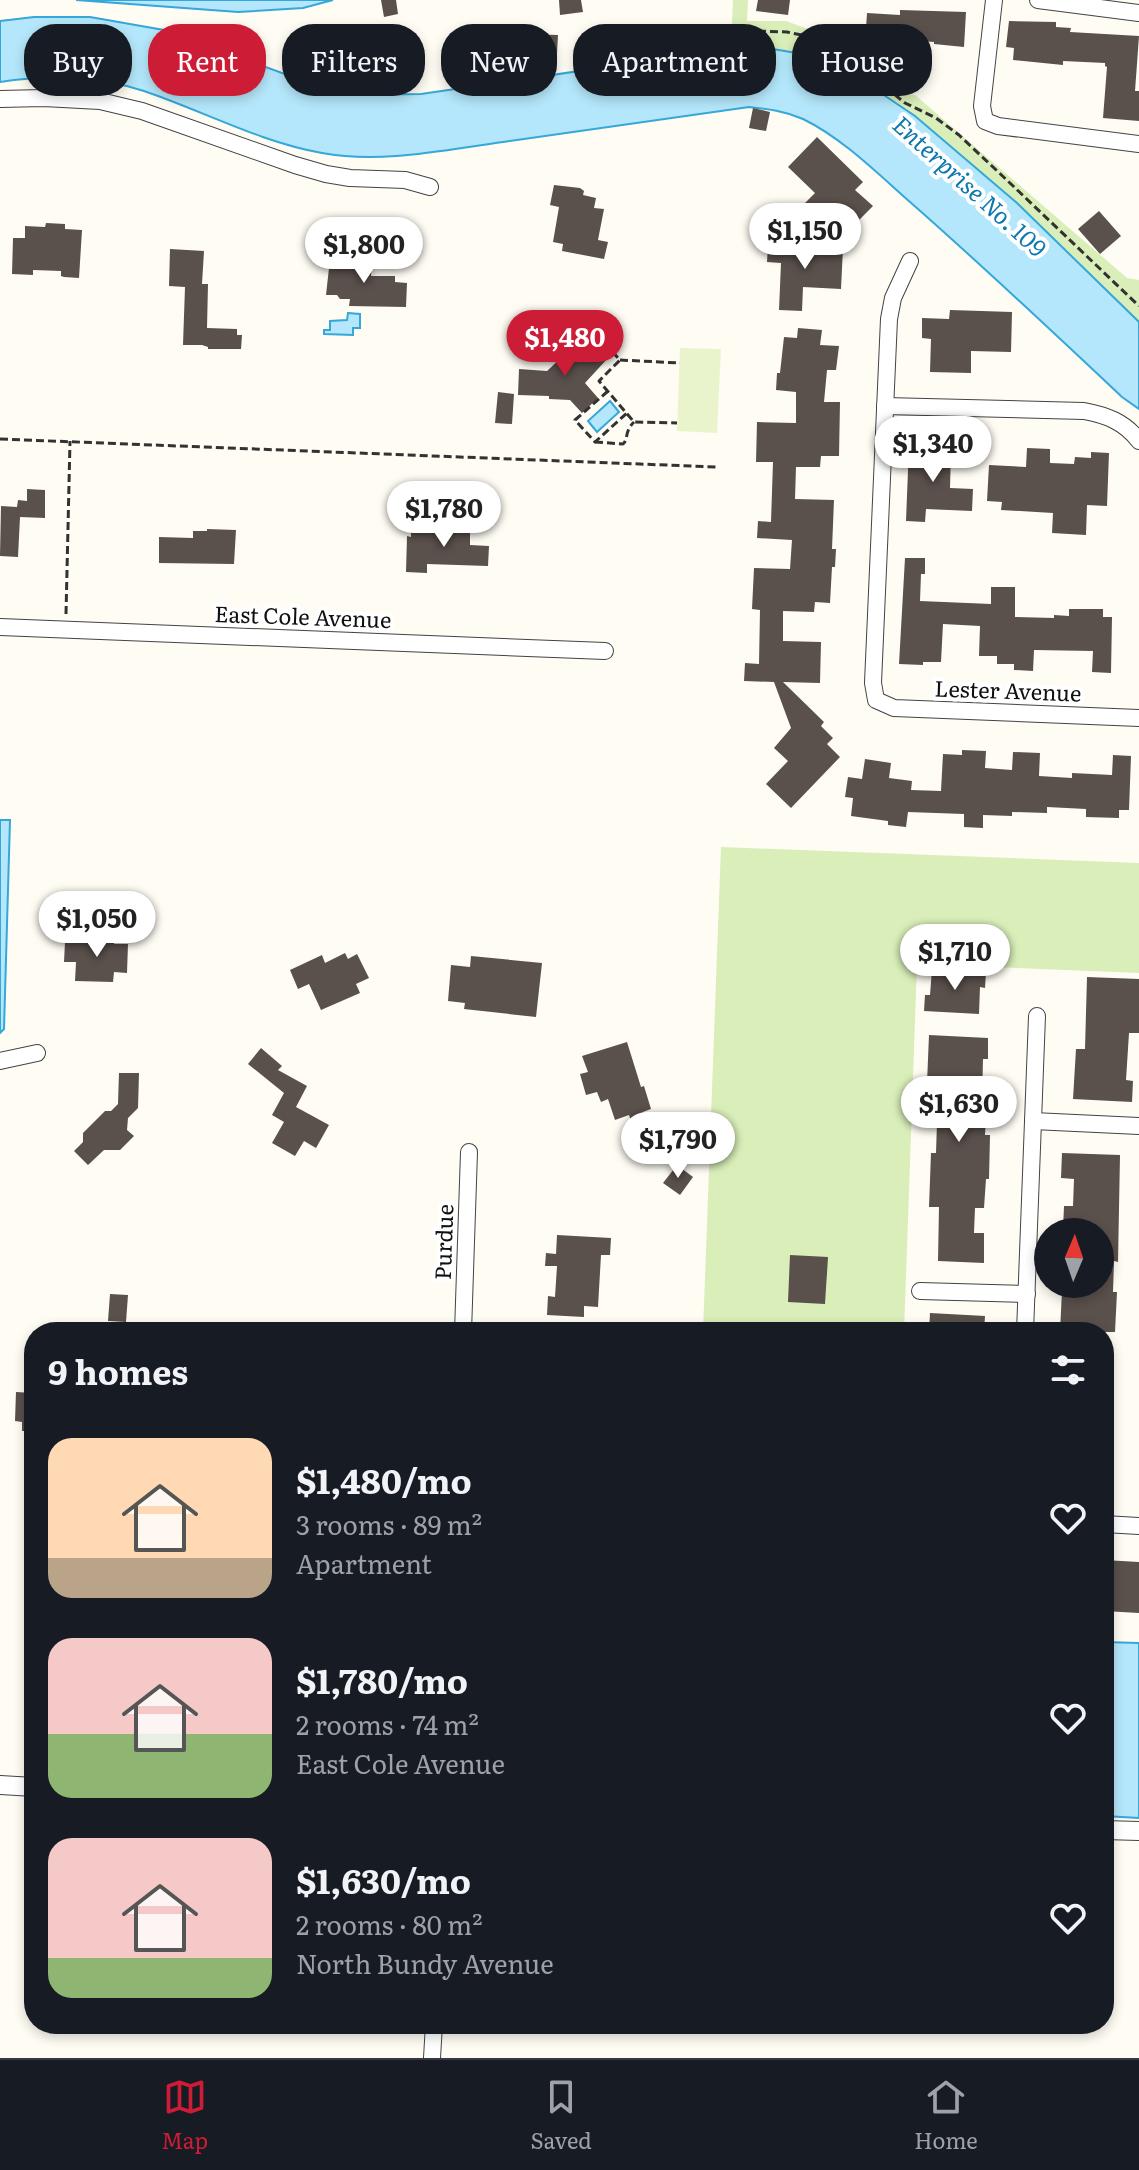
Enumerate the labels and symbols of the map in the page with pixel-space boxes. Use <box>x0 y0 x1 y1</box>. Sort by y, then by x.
water label: Enterprise No. 109 <box>886 107 1055 264</box>
pin: $1,150 <box>740 203 870 271</box>
pin: $1,800 <box>299 217 429 285</box>
pin: $1,480 <box>500 310 630 378</box>
pin: $1,340 <box>868 416 998 484</box>
pin: $1,780 <box>379 481 509 549</box>
street label: East Cole Avenue <box>214 596 392 635</box>
street label: Lester Avenue <box>934 670 1082 709</box>
pin: $1,050 <box>32 891 162 959</box>
pin: $1,710 <box>890 924 1020 992</box>
pin: $1,630 <box>894 1076 1024 1144</box>
pin: $1,790 <box>613 1112 743 1180</box>
street label: Purdue <box>425 1203 460 1280</box>
north arrow <box>1034 1218 1114 1298</box>

